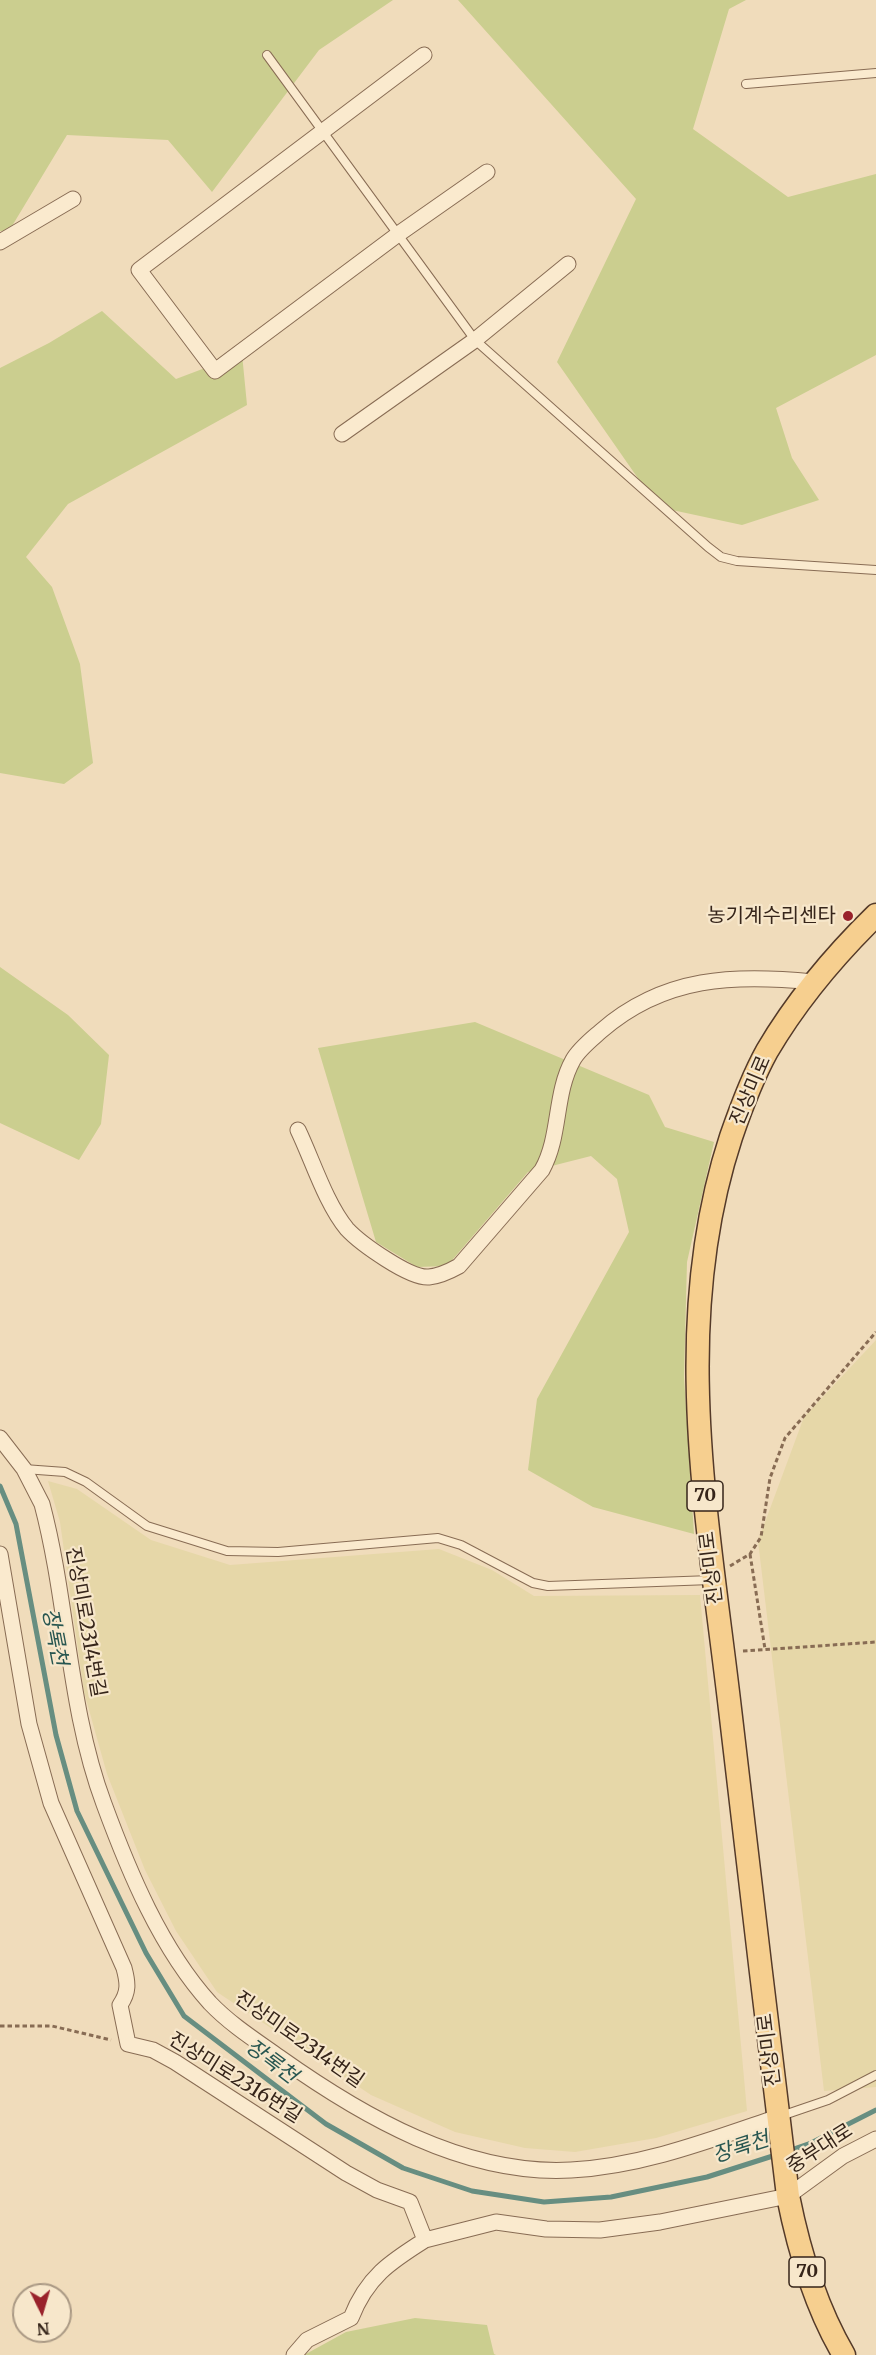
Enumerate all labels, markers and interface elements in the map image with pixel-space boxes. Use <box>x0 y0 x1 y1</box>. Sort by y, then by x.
place label: 농기계수리센타 <box>707 904 836 928</box>
marker: 농기계수리센타 <box>841 909 855 923</box>
street label: 진상미로 <box>726 1052 776 1130</box>
road number: 70 <box>687 1481 723 1511</box>
street label: 진상미로 <box>696 1530 728 1606</box>
street label: 진상미로2314번길 <box>60 1545 110 1699</box>
water label: 장록천 <box>36 1606 72 1668</box>
street label: 진상미로2314번길 <box>230 1986 368 2094</box>
street label: 진상미로 <box>754 2012 786 2088</box>
street label: 진상미로2316번길 <box>164 2027 306 2129</box>
water label: 장록천 <box>240 2034 302 2090</box>
street label: 중부대로 <box>783 2119 857 2179</box>
water label: 장록천 <box>710 2127 772 2169</box>
road number: 70 <box>789 2257 825 2287</box>
north arrow <box>12 2283 72 2343</box>
text: N <box>36 2318 51 2339</box>

